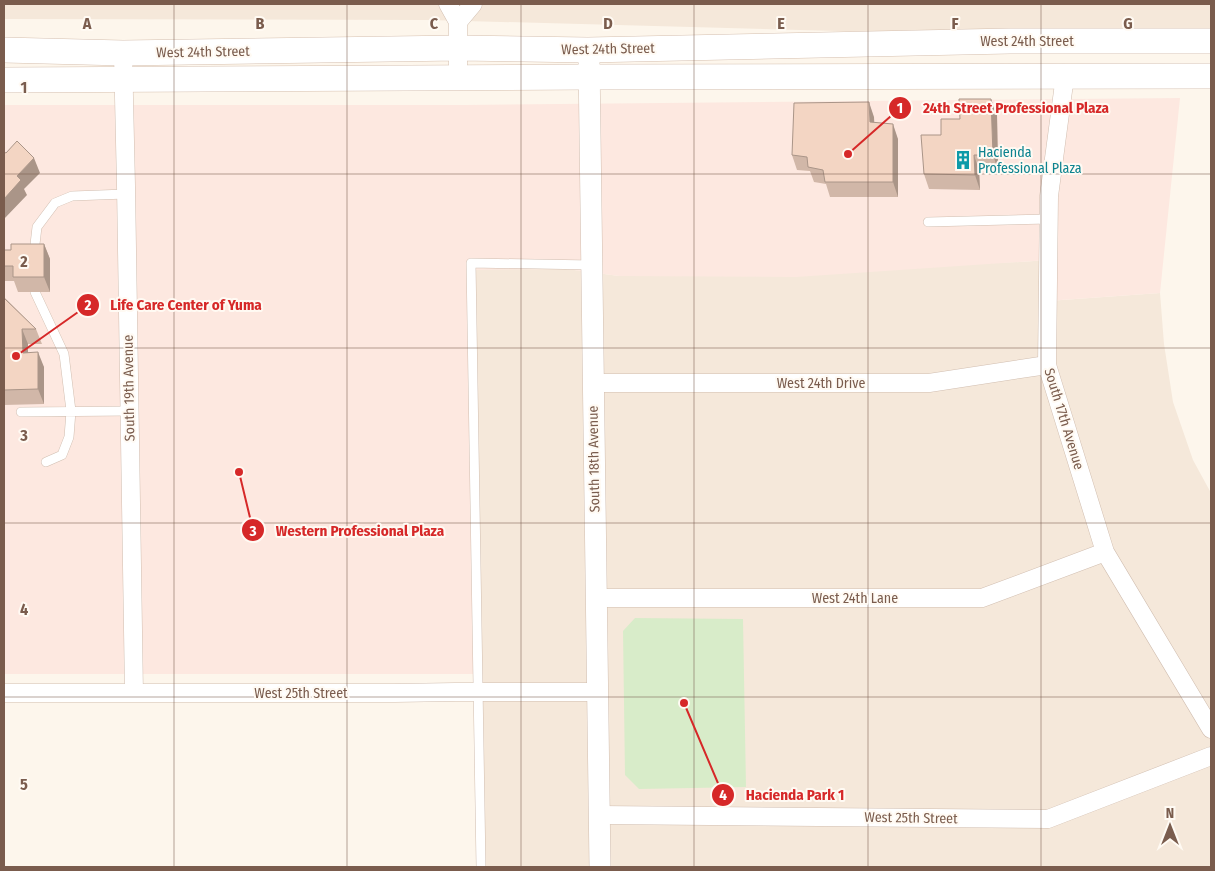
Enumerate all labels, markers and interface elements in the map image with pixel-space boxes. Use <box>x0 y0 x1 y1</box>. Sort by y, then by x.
text: A <box>82 14 92 33</box>
text: B <box>256 14 265 33</box>
text: C <box>430 14 439 33</box>
text: D <box>603 14 613 33</box>
text: E <box>777 14 785 33</box>
text: F <box>951 14 959 33</box>
text: G <box>1123 14 1133 33</box>
street label: West 24th Street <box>980 33 1074 50</box>
street label: West 24th Street <box>561 40 655 58</box>
street label: West 24th Street <box>156 43 250 61</box>
text: 1 <box>21 78 27 97</box>
callout: 24th Street Professional Plaza <box>888 93 1119 123</box>
text: 1 <box>897 99 903 117</box>
text: 24th Street Professional Plaza <box>922 99 1110 117</box>
place label: Hacienda Professional Plaza <box>978 144 1082 177</box>
building icon: Hacienda Professional Plaza <box>952 149 974 171</box>
text: 2 <box>19 252 28 271</box>
callout: Life Care Center of Yuma <box>75 290 272 320</box>
text: 2 <box>84 296 92 314</box>
text: Life Care Center of Yuma <box>110 296 262 314</box>
street label: South 19th Avenue <box>120 335 138 441</box>
street label: South 17th Avenue <box>1040 366 1088 472</box>
street label: West 24th Drive <box>777 375 865 392</box>
street label: South 18th Avenue <box>585 405 603 512</box>
text: 3 <box>19 426 28 445</box>
callout: Western Professional Plaza <box>241 515 454 545</box>
text: 3 <box>248 522 257 540</box>
text: Western Professional Plaza <box>276 522 445 540</box>
street label: West 24th Lane <box>812 590 898 607</box>
text: 4 <box>20 600 28 619</box>
street label: West 25th Street <box>254 685 348 702</box>
text: 5 <box>20 775 28 794</box>
callout: Hacienda Park 1 <box>710 780 854 810</box>
text: 4 <box>719 786 727 804</box>
text: Hacienda Park 1 <box>746 786 844 804</box>
north arrow <box>1145 801 1195 851</box>
text: N <box>1166 805 1174 822</box>
street label: West 25th Street <box>864 809 958 827</box>

